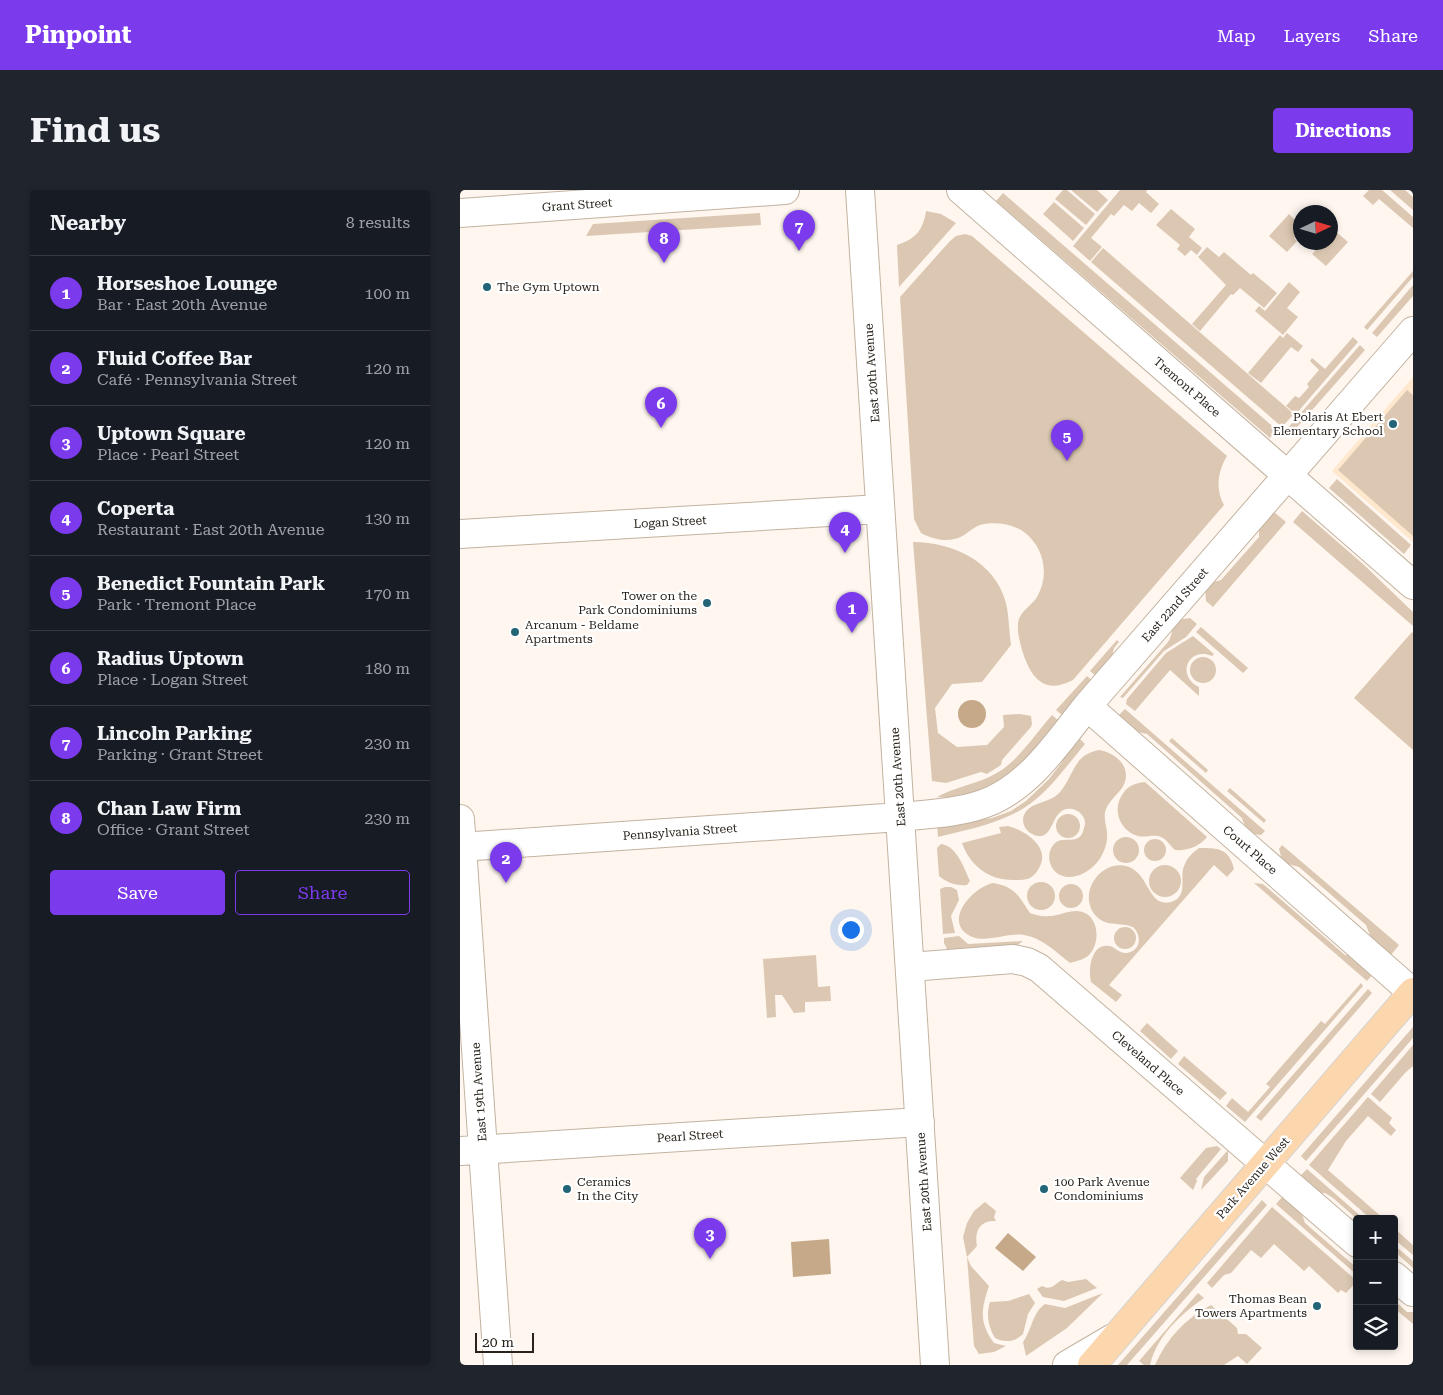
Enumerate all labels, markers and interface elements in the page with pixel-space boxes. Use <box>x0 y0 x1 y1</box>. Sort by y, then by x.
text: Pinpoint <box>25 21 131 49</box>
text: Map <box>1217 25 1256 46</box>
text: Layers <box>1284 25 1340 46</box>
text: Share <box>1368 25 1418 46</box>
button: Directions <box>1273 108 1413 153</box>
text: Find us <box>30 110 160 151</box>
street label: Grant Street <box>541 196 613 214</box>
north arrow <box>1293 205 1338 250</box>
pin: 7 <box>783 210 815 251</box>
text: Nearby <box>50 211 126 235</box>
text: 8 results <box>346 213 410 232</box>
pin: 8 <box>648 222 680 263</box>
text: Horseshoe Lounge <box>97 272 277 295</box>
place label: The Gym Uptown <box>497 280 600 294</box>
marker: The Gym Uptown <box>481 281 493 293</box>
text: 1 <box>62 284 70 303</box>
text: 100 m <box>364 284 410 303</box>
text: Bar · East 20th Avenue <box>97 295 267 314</box>
street label: East 20th Avenue <box>862 323 882 423</box>
text: Fluid Coffee Bar <box>97 347 252 370</box>
street label: Tremont Place <box>1151 354 1224 420</box>
text: 2 <box>62 359 70 378</box>
text: 120 m <box>364 359 410 378</box>
text: Café · Pennsylvania Street <box>97 370 297 389</box>
pin: 6 <box>645 387 677 428</box>
place label: Polaris At Ebert Elementary School <box>1273 410 1384 438</box>
marker: Polaris At Ebert Elementary School <box>1387 418 1399 430</box>
pin: 5 <box>1051 420 1083 461</box>
text: Uptown Square <box>97 422 246 445</box>
text: 3 <box>62 434 70 453</box>
text: 120 m <box>364 434 410 453</box>
text: Place · Pearl Street <box>97 445 239 464</box>
text: Coperta <box>97 497 175 520</box>
text: 4 <box>62 509 70 528</box>
text: 130 m <box>364 509 410 528</box>
pin: 4 <box>829 512 861 553</box>
street label: Logan Street <box>633 513 707 531</box>
text: Restaurant · East 20th Avenue <box>97 520 325 539</box>
street label: East 22nd Street <box>1139 565 1211 645</box>
text: Benedict Fountain Park <box>97 572 325 595</box>
text: 5 <box>62 584 70 603</box>
text: 170 m <box>364 584 410 603</box>
place label: Tower on the Park Condominiums <box>578 589 697 617</box>
pin: 1 <box>836 592 868 633</box>
text: Park · Tremont Place <box>97 595 256 614</box>
marker: Tower on the Park Condominiums <box>701 597 713 609</box>
place label: Arcanum - Beldame Apartments <box>525 618 639 646</box>
marker: Arcanum - Beldame Apartments <box>509 626 521 638</box>
text: Radius Uptown <box>97 647 244 670</box>
text: 6 <box>62 659 70 678</box>
text: 180 m <box>364 659 410 678</box>
text: Place · Logan Street <box>97 670 248 689</box>
text: Lincoln Parking <box>97 722 252 745</box>
street label: East 20th Avenue <box>888 727 908 827</box>
text: 7 <box>62 734 70 753</box>
text: 230 m <box>364 734 410 753</box>
text: Parking · Grant Street <box>97 745 263 764</box>
text: Chan Law Firm <box>97 797 241 820</box>
text: 8 <box>62 809 70 828</box>
text: 230 m <box>364 809 410 828</box>
text: Office · Grant Street <box>97 820 249 839</box>
street label: Pennsylvania Street <box>622 821 738 843</box>
street label: Court Place <box>1220 823 1280 878</box>
pin: 2 <box>490 842 522 883</box>
button: Save <box>50 870 225 915</box>
button: Share <box>235 870 410 915</box>
your location <box>838 917 864 943</box>
street label: Cleveland Place <box>1109 1028 1187 1099</box>
street label: East 19th Avenue <box>469 1042 489 1142</box>
street label: Pearl Street <box>656 1127 724 1145</box>
street label: East 20th Avenue <box>914 1132 934 1232</box>
street label: Park Avenue West <box>1214 1134 1293 1222</box>
place label: Ceramics In the City <box>577 1175 639 1203</box>
place label: 100 Park Avenue Condominiums <box>1054 1175 1150 1203</box>
marker: Ceramics In the City <box>561 1183 573 1195</box>
marker: 100 Park Avenue Condominiums <box>1038 1183 1050 1195</box>
map controls <box>1353 1215 1398 1350</box>
button: + <box>1353 1215 1398 1260</box>
pin: 3 <box>694 1218 726 1259</box>
button: − <box>1353 1260 1398 1305</box>
place label: Thomas Bean Towers Apartments <box>1195 1292 1307 1320</box>
marker: Thomas Bean Towers Apartments <box>1311 1300 1323 1312</box>
button: layers <box>1353 1305 1398 1350</box>
scale bar <box>475 1330 534 1353</box>
text: 20 m <box>482 1334 514 1350</box>

